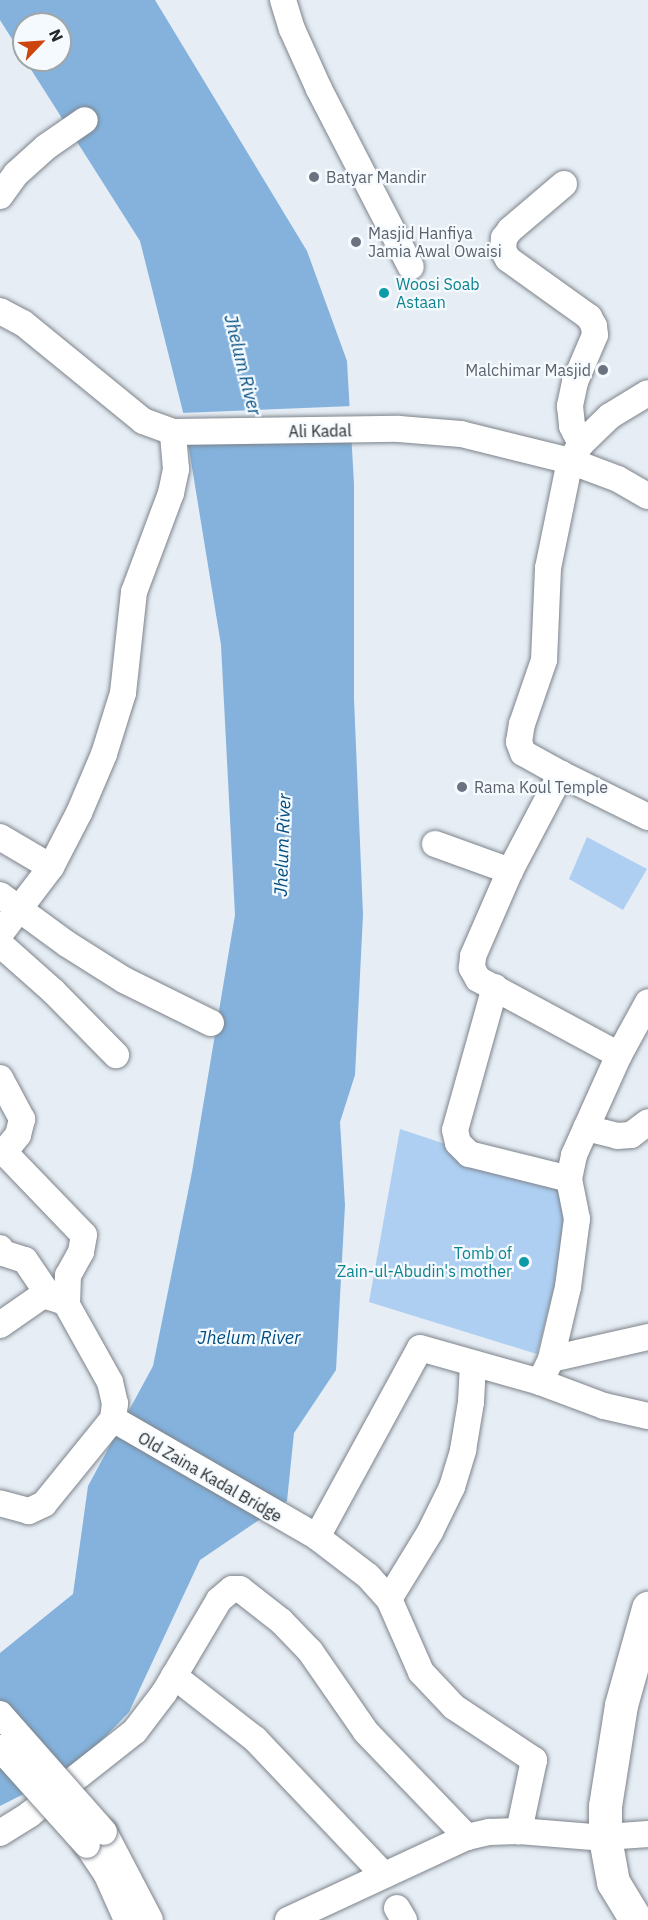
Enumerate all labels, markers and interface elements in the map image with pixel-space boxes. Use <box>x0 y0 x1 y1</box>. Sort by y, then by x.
north arrow <box>12 12 72 72</box>
text: N <box>45 26 68 45</box>
place label: Batyar Mandir <box>326 167 426 187</box>
marker: Batyar Mandir <box>307 170 321 184</box>
place label: Masjid Hanfiya Jamia Awal Owaisi <box>368 223 502 261</box>
marker: Masjid Hanfiya Jamia Awal Owaisi <box>349 235 363 249</box>
place label: Woosi Soab Astaan <box>396 274 480 312</box>
marker: Woosi Soab Astaan <box>377 286 391 300</box>
water label: Jhelum River <box>219 312 265 418</box>
place label: Malchimar Masjid <box>465 360 591 380</box>
marker: Malchimar Masjid <box>596 363 610 377</box>
street label: Ali Kadal <box>288 421 352 441</box>
place label: Rama Koul Temple <box>474 777 608 797</box>
marker: Rama Koul Temple <box>455 780 469 794</box>
water label: Jhelum River <box>270 793 296 897</box>
place label: Tomb of Zain-ul-Abudin's mother <box>337 1243 512 1281</box>
marker: Tomb of Zain-ul-Abudin's mother <box>517 1255 531 1269</box>
water label: Jhelum River <box>197 1327 301 1349</box>
street label: Old Zaina Kadal Bridge <box>135 1428 285 1526</box>

